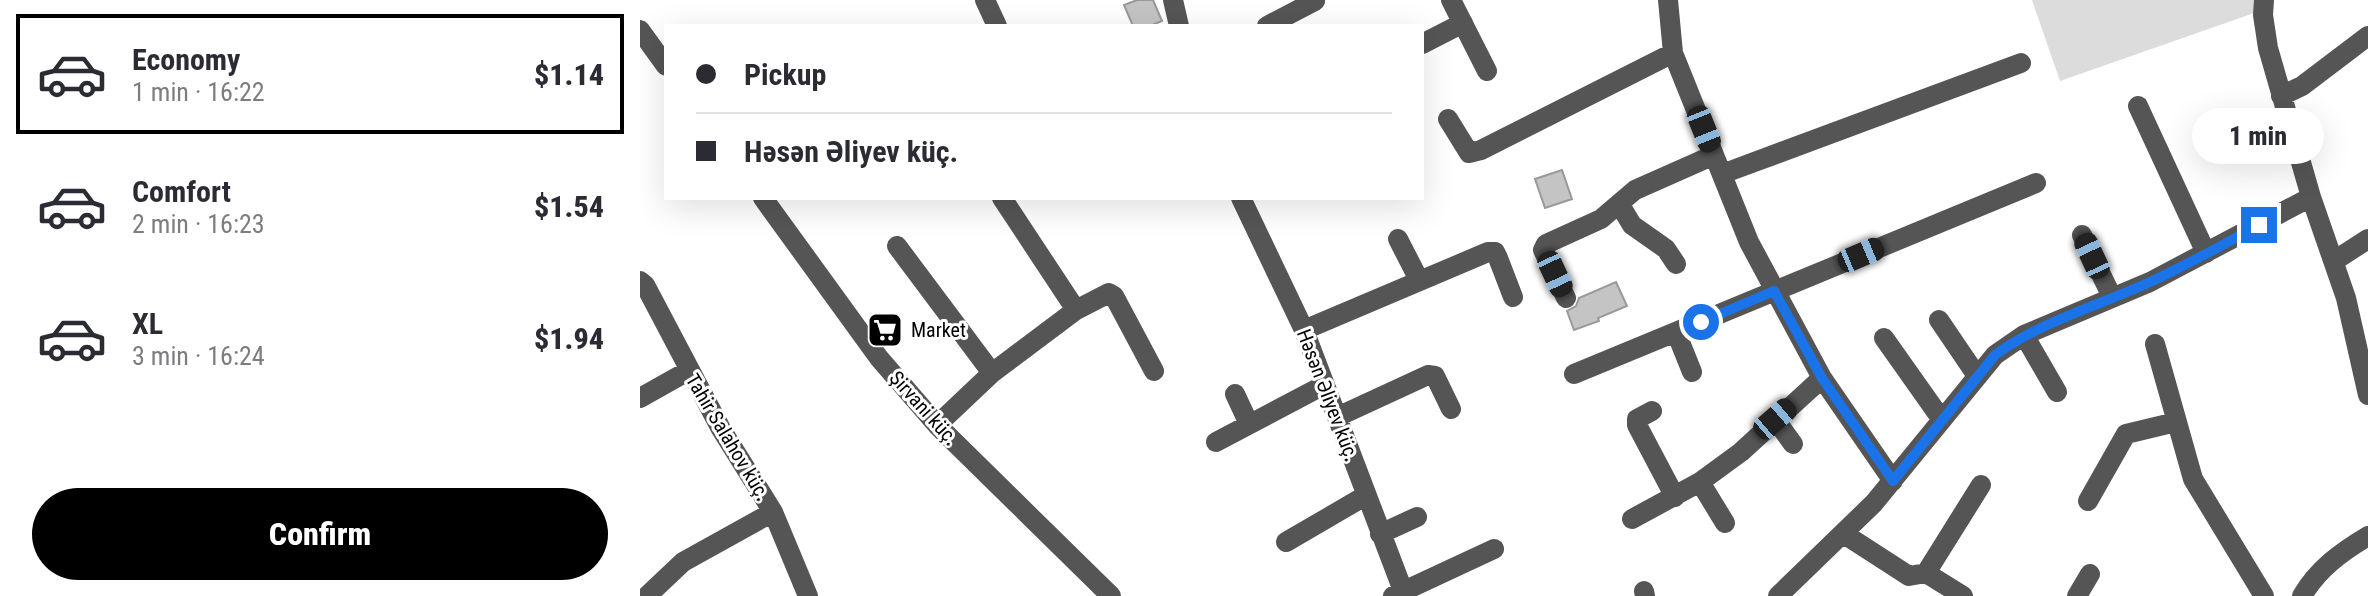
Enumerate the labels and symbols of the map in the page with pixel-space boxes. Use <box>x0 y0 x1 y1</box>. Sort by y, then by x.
car <box>1684 102 1724 156</box>
callout: 1 min <box>2193 109 2325 165</box>
route end <box>2241 207 2277 243</box>
car <box>2071 229 2113 283</box>
car <box>1834 235 1888 275</box>
car <box>1534 247 1576 301</box>
route start <box>1683 304 1719 340</box>
supermarket icon: Market <box>866 311 904 349</box>
place label: Market <box>911 318 966 342</box>
street label: Həsən Əliyev küç. <box>1292 326 1364 464</box>
street label: Şirvani küç. <box>885 366 963 450</box>
street label: Tahir Salahov küç. <box>681 369 775 505</box>
car <box>1749 394 1801 444</box>

